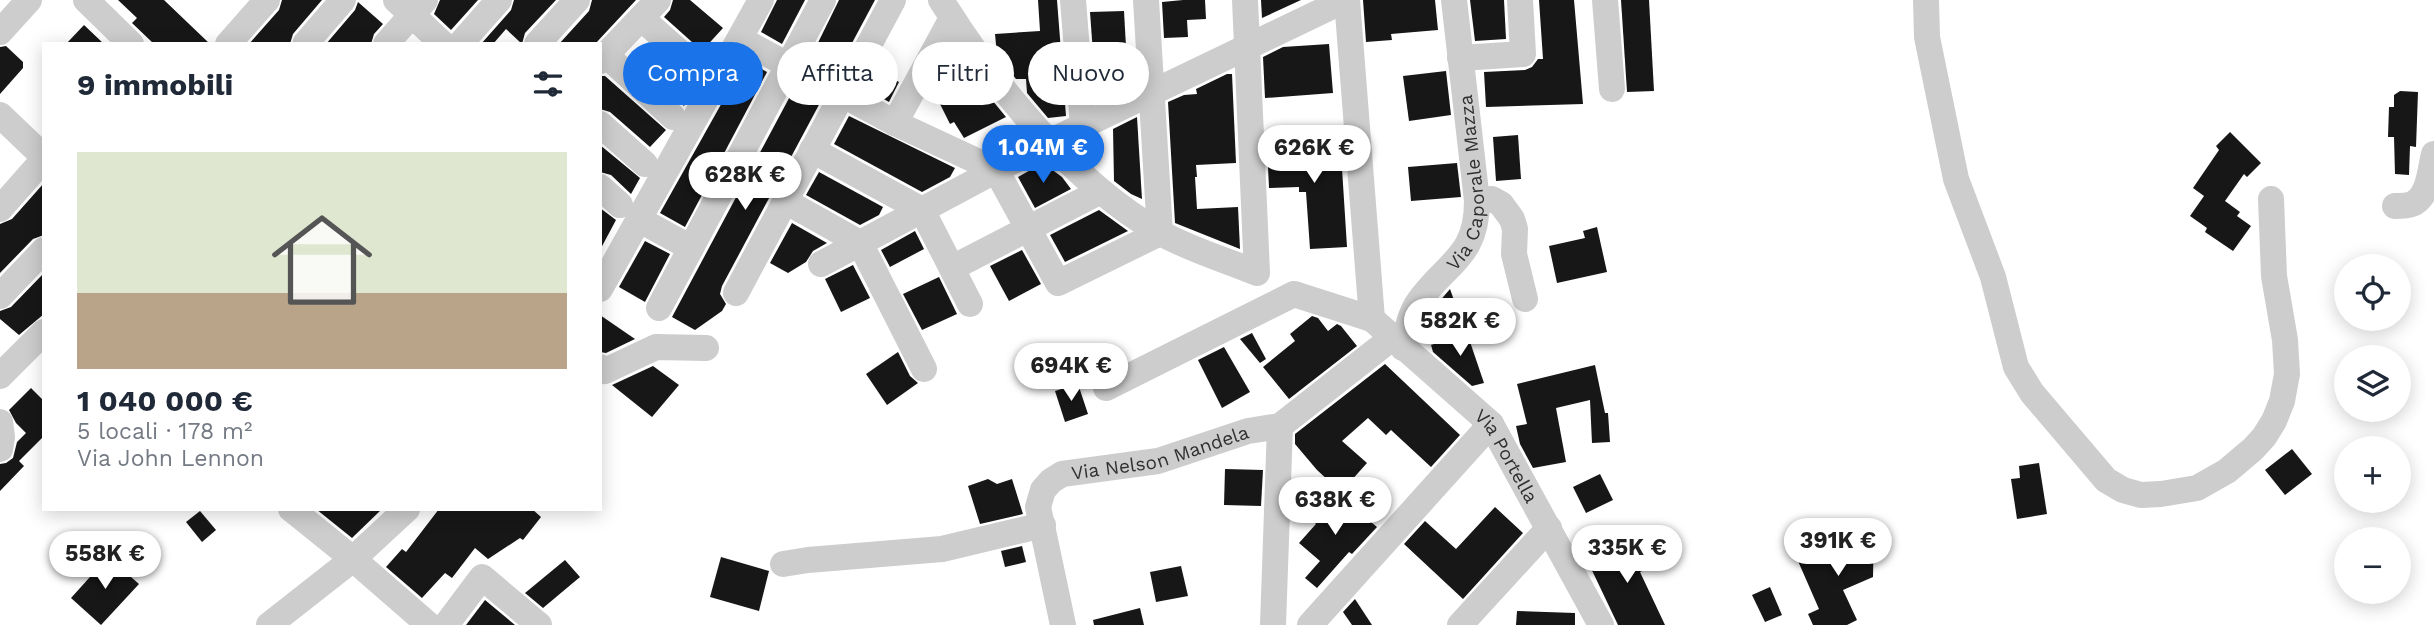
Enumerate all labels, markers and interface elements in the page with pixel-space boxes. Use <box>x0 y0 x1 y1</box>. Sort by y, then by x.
chip: Compra <box>623 42 763 105</box>
chip: Affitta <box>777 42 898 105</box>
chip: Filtri <box>912 42 1014 105</box>
chip: Nuovo <box>1028 42 1149 105</box>
icon: filters <box>529 65 567 103</box>
text: 9 immobili <box>77 67 233 102</box>
street label: Via Caporale Mazza <box>1442 93 1489 275</box>
pin: 1.04M € <box>978 125 1108 185</box>
pin: 626K € <box>1257 125 1371 185</box>
text: 1.04M € <box>998 134 1088 161</box>
text: 626K € <box>1274 134 1354 161</box>
pin: 628K € <box>688 152 802 212</box>
text: 628K € <box>705 161 785 188</box>
icon: home <box>259 197 385 323</box>
map controls <box>2334 254 2411 604</box>
button: locate <box>2334 254 2411 331</box>
pin: 582K € <box>1403 298 1517 358</box>
text: 582K € <box>1420 307 1500 334</box>
pin: 694K € <box>1014 344 1128 403</box>
button: layers <box>2334 345 2411 422</box>
text: 694K € <box>1030 352 1112 379</box>
text: 1 040 000 € <box>77 383 253 418</box>
street label: Via Portella <box>1470 404 1543 507</box>
text: 5 locali · 178 m² <box>77 418 252 445</box>
street label: Via Nelson Mandela <box>1070 420 1252 485</box>
button: + <box>2334 436 2411 513</box>
text: Via John Lennon <box>77 445 264 472</box>
pin: 638K € <box>1278 477 1392 537</box>
text: 638K € <box>1295 486 1375 513</box>
pin: 391K € <box>1781 518 1895 578</box>
pin: 335K € <box>1570 526 1684 585</box>
text: 391K € <box>1800 527 1876 554</box>
button: − <box>2334 527 2411 604</box>
pin: 558K € <box>48 532 162 591</box>
text: 335K € <box>1587 534 1667 561</box>
text: 558K € <box>65 540 145 567</box>

